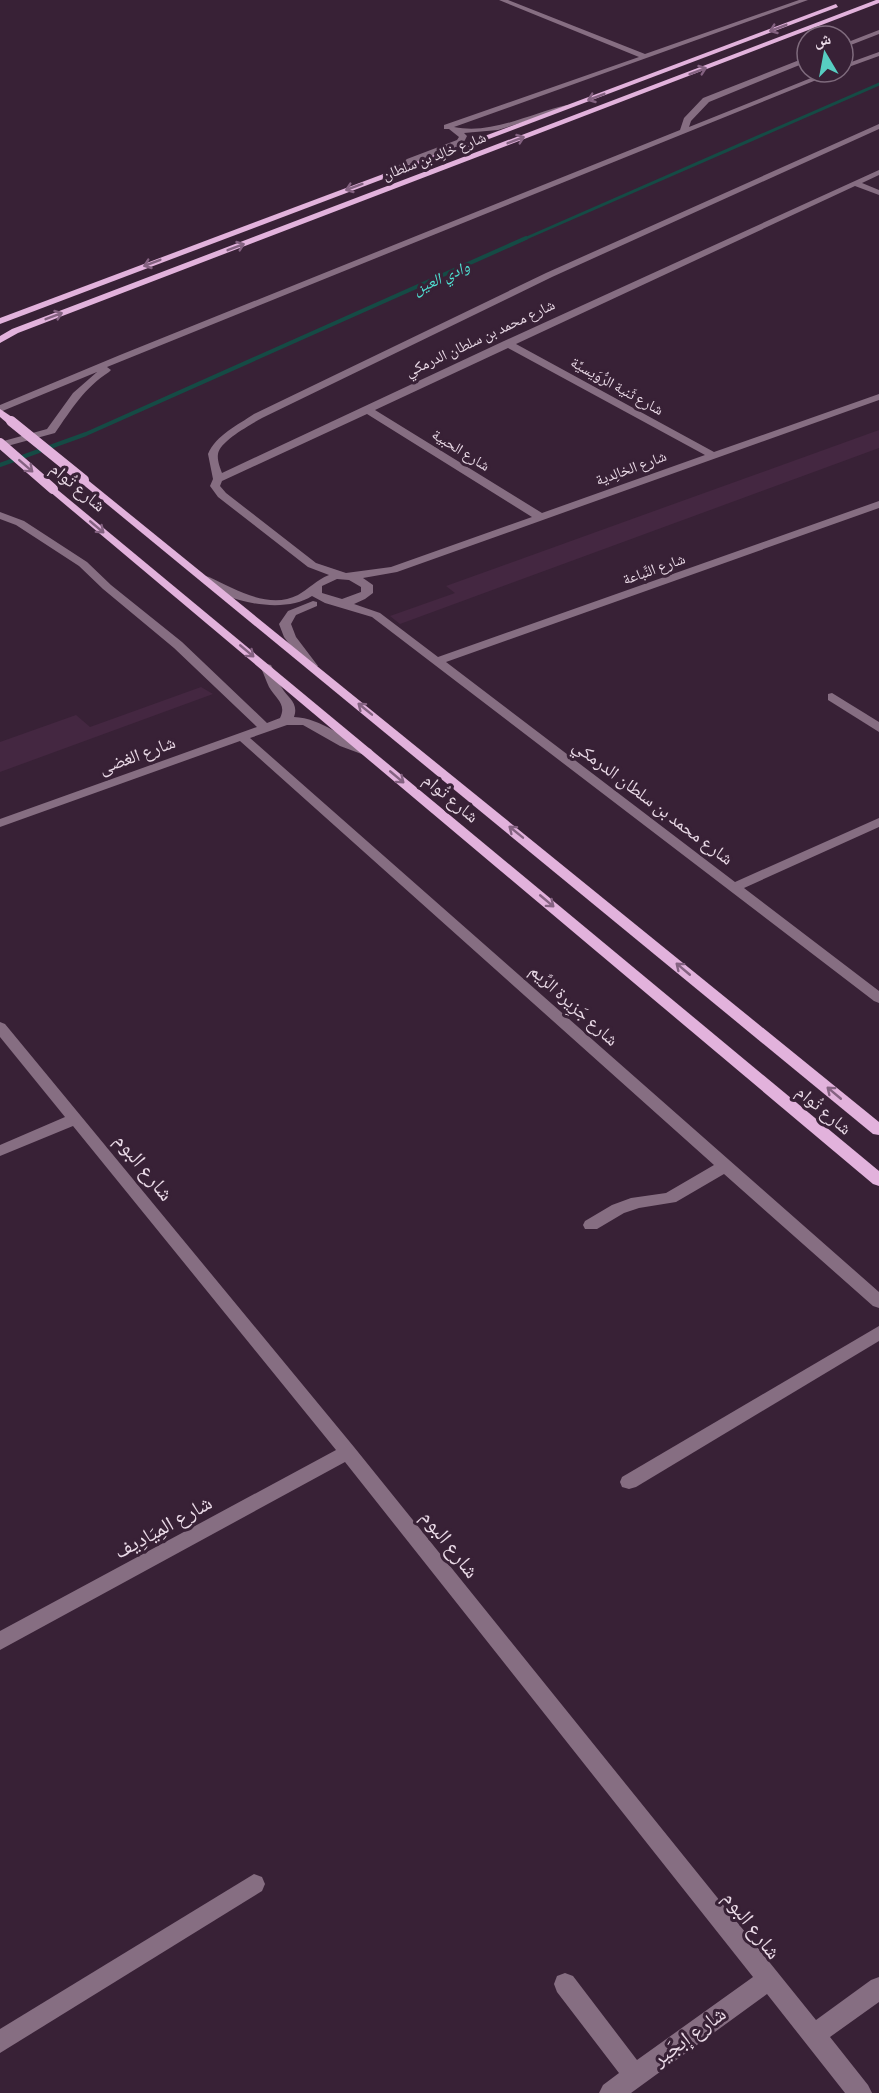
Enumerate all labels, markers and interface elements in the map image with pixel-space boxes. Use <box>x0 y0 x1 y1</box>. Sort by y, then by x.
one-way arrow <box>769 23 788 34</box>
north arrow <box>795 24 855 84</box>
text: ش <box>812 28 833 53</box>
one-way arrow <box>688 64 707 75</box>
one-way arrow <box>587 92 606 103</box>
street label: شارع خالِد بن سلطان <box>379 127 489 186</box>
one-way arrow <box>506 134 525 145</box>
one-way arrow <box>345 183 364 194</box>
one-way arrow <box>226 240 244 251</box>
water label: وادي العين <box>410 255 474 301</box>
one-way arrow <box>143 258 162 269</box>
street label: شارع محمد بن سلطان الدرمكي <box>402 294 559 383</box>
one-way arrow <box>44 310 62 321</box>
street label: شارع ثَنية الرُّوَيسيَّة <box>566 352 667 421</box>
street label: شارع الحبية <box>428 424 494 477</box>
street label: شارع الخالِدية <box>593 446 670 491</box>
street label: شارع تُوام <box>45 457 111 518</box>
one-way arrow <box>18 459 33 473</box>
one-way arrow <box>89 520 105 533</box>
street label: شارع النَّباعة <box>620 548 689 590</box>
one-way arrow <box>239 645 255 658</box>
one-way arrow <box>358 702 373 716</box>
street label: شارع الغضى <box>95 730 179 781</box>
street label: شارع محمد بن سلطان الدرمكي <box>566 734 738 872</box>
street label: شارع تُوام <box>418 768 484 829</box>
one-way arrow <box>389 770 405 783</box>
one-way arrow <box>509 825 524 839</box>
one-way arrow <box>539 894 554 908</box>
street label: شارع جَزِيرة الرِّيم <box>524 959 624 1052</box>
one-way arrow <box>676 962 692 975</box>
street label: شارع تُوام <box>791 1080 857 1141</box>
one-way arrow <box>827 1086 842 1100</box>
street label: شارع البوم <box>107 1127 181 1207</box>
street label: شارع المِيَادِيف <box>108 1488 218 1566</box>
street label: شارع البوم <box>414 1503 486 1585</box>
street label: شارع البوم <box>716 1884 788 1966</box>
street label: شارع إبجَير <box>645 1999 732 2074</box>

